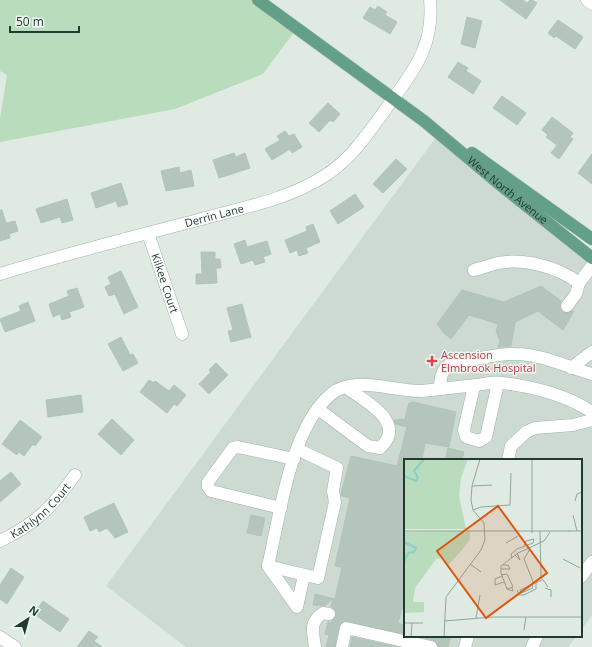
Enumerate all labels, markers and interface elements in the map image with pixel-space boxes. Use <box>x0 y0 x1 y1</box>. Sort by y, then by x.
scale bar <box>10 8 79 34</box>
text: 50 m <box>16 13 44 30</box>
street label: West North Avenue <box>465 153 551 227</box>
street label: Derrin Lane <box>183 200 245 230</box>
street label: Kilkee Court <box>148 251 182 315</box>
place label: Ascension Elmbrook Hospital <box>441 347 535 375</box>
marker: Ascension Elmbrook Hospital <box>426 355 438 367</box>
inset map <box>404 459 582 637</box>
street label: Kathlynn Court <box>7 480 74 541</box>
north arrow <box>8 599 48 639</box>
text: N <box>26 602 42 619</box>

